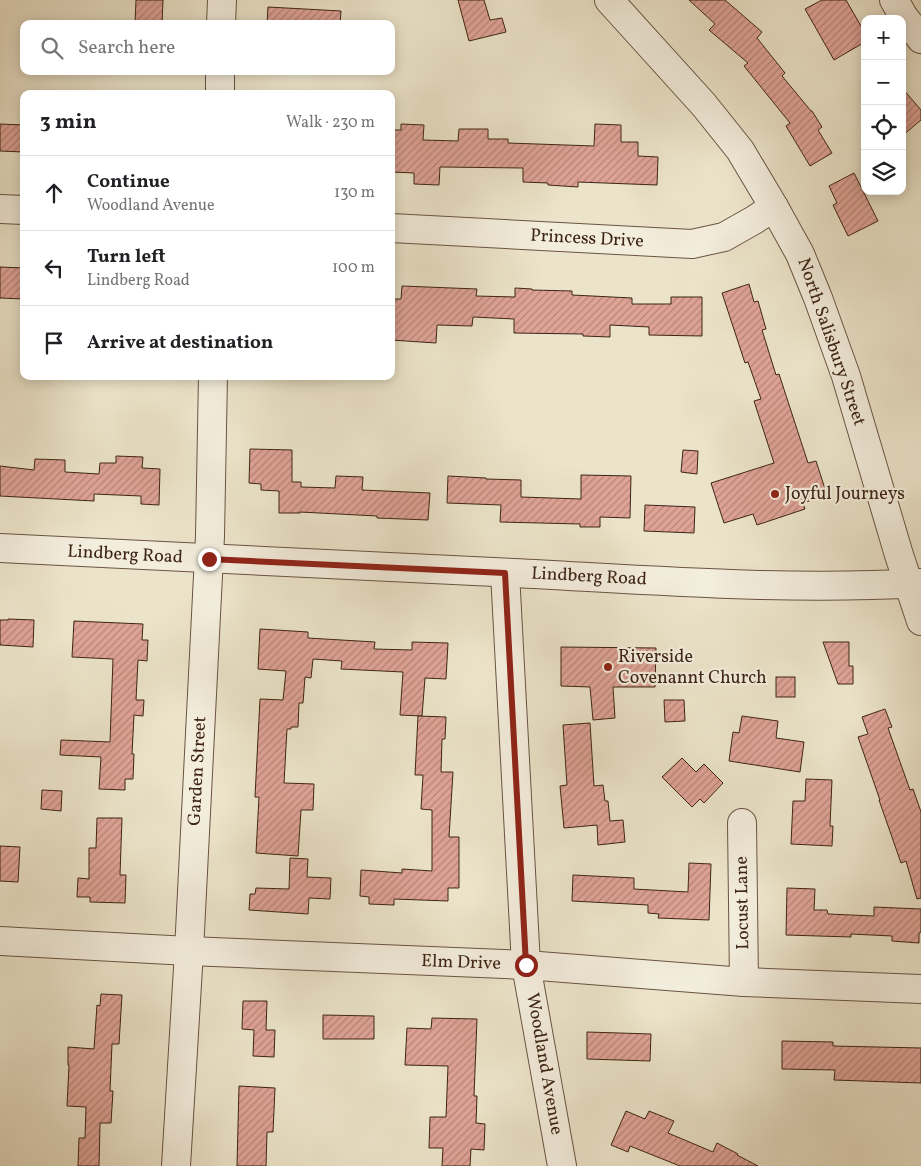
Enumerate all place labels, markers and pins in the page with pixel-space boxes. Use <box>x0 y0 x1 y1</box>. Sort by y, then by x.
place label: Joyful Journeys <box>785 482 905 507</box>
marker: Joyful Journeys <box>769 488 781 500</box>
place label: Riverside Covenannt Church <box>618 645 767 691</box>
marker: Riverside Covenannt Church <box>602 661 614 673</box>

